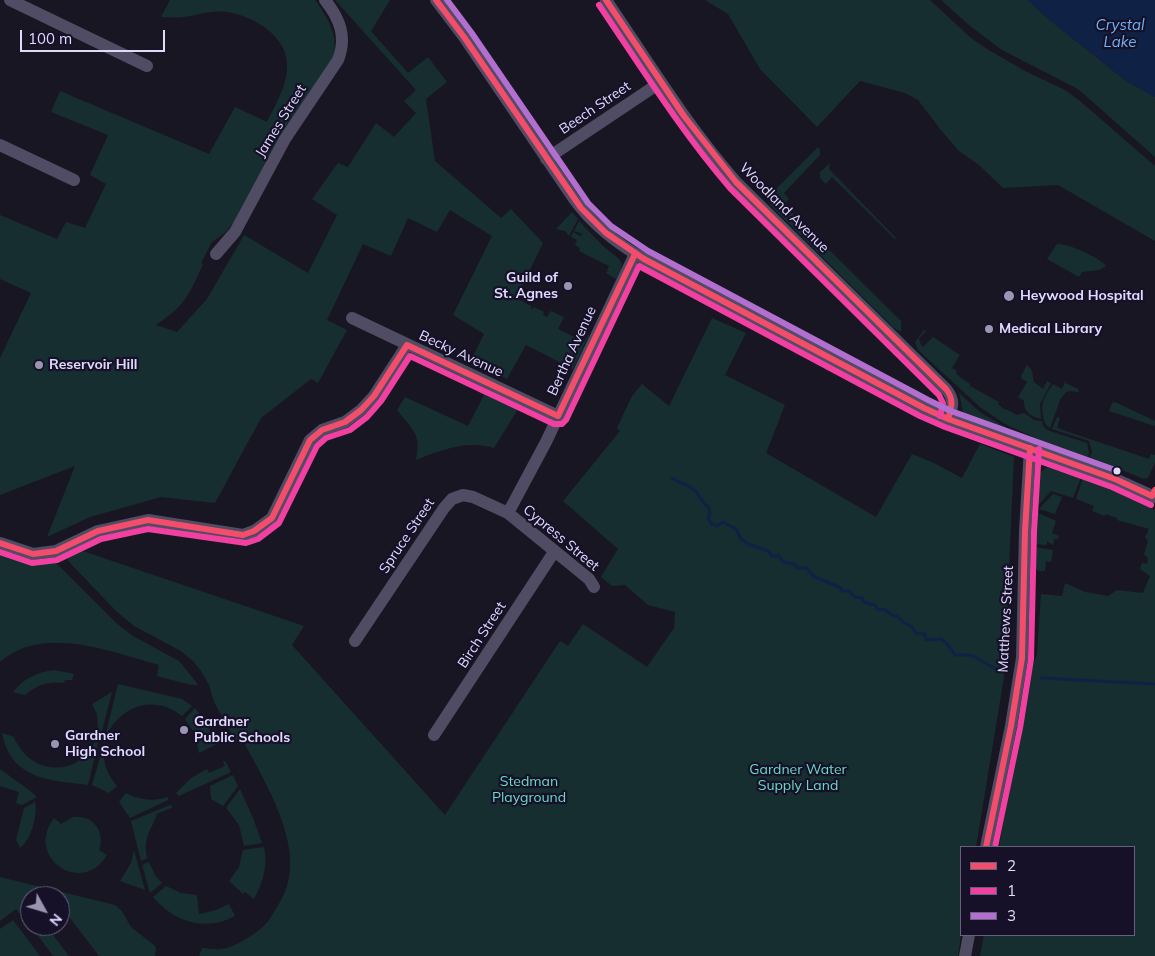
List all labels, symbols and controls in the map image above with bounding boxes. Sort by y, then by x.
water label: Crystal Lake [1095,16,1145,51]
scale bar [22,20,168,52]
text: 100 m [28,29,72,48]
street label: Beech Street [556,78,634,138]
street label: James Street [252,82,310,160]
street label: Woodland Avenue [736,160,832,256]
place label: Guild of St. Agnes [494,270,558,302]
marker: Guild of St. Agnes [562,280,574,292]
place label: Heywood Hospital [1020,288,1144,304]
marker: Heywood Hospital [1002,289,1016,303]
street label: Bertha Avenue [544,304,600,398]
place label: Medical Library [999,321,1102,337]
marker: Medical Library [983,323,995,335]
street label: Becky Avenue [416,327,506,381]
place label: Reservoir Hill [49,357,137,373]
marker: Reservoir Hill [33,359,45,371]
unlabelled marker [1112,466,1122,476]
street label: Spruce Street [376,495,438,577]
street label: Cypress Street [520,501,602,575]
street label: Matthews Street [995,565,1017,673]
street label: Birch Street [454,599,510,671]
place label: Gardner Public Schools [194,714,290,746]
marker: Gardner Public Schools [178,724,190,736]
place label: Gardner High School [65,728,145,760]
marker: Gardner High School [49,738,61,750]
park label: Gardner Water Supply Land [749,762,847,794]
park label: Stedman Playground [492,774,566,806]
legend [960,846,1135,936]
text: 2 [1007,856,1016,875]
text: 1 [1007,881,1016,900]
north arrow [20,886,70,936]
text: 3 [1007,906,1016,925]
text: N [46,910,66,930]

